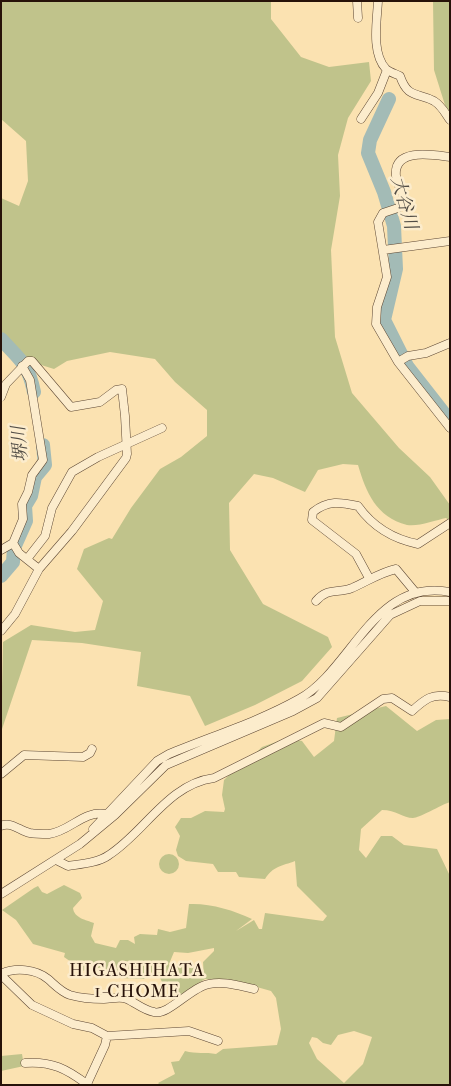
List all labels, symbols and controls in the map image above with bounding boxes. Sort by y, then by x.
water label: 大谷川 [385,174,421,232]
water label: 堺川 [9,425,33,463]
district label: HIGASHIHATA 1-CHOME [68,961,206,1004]

